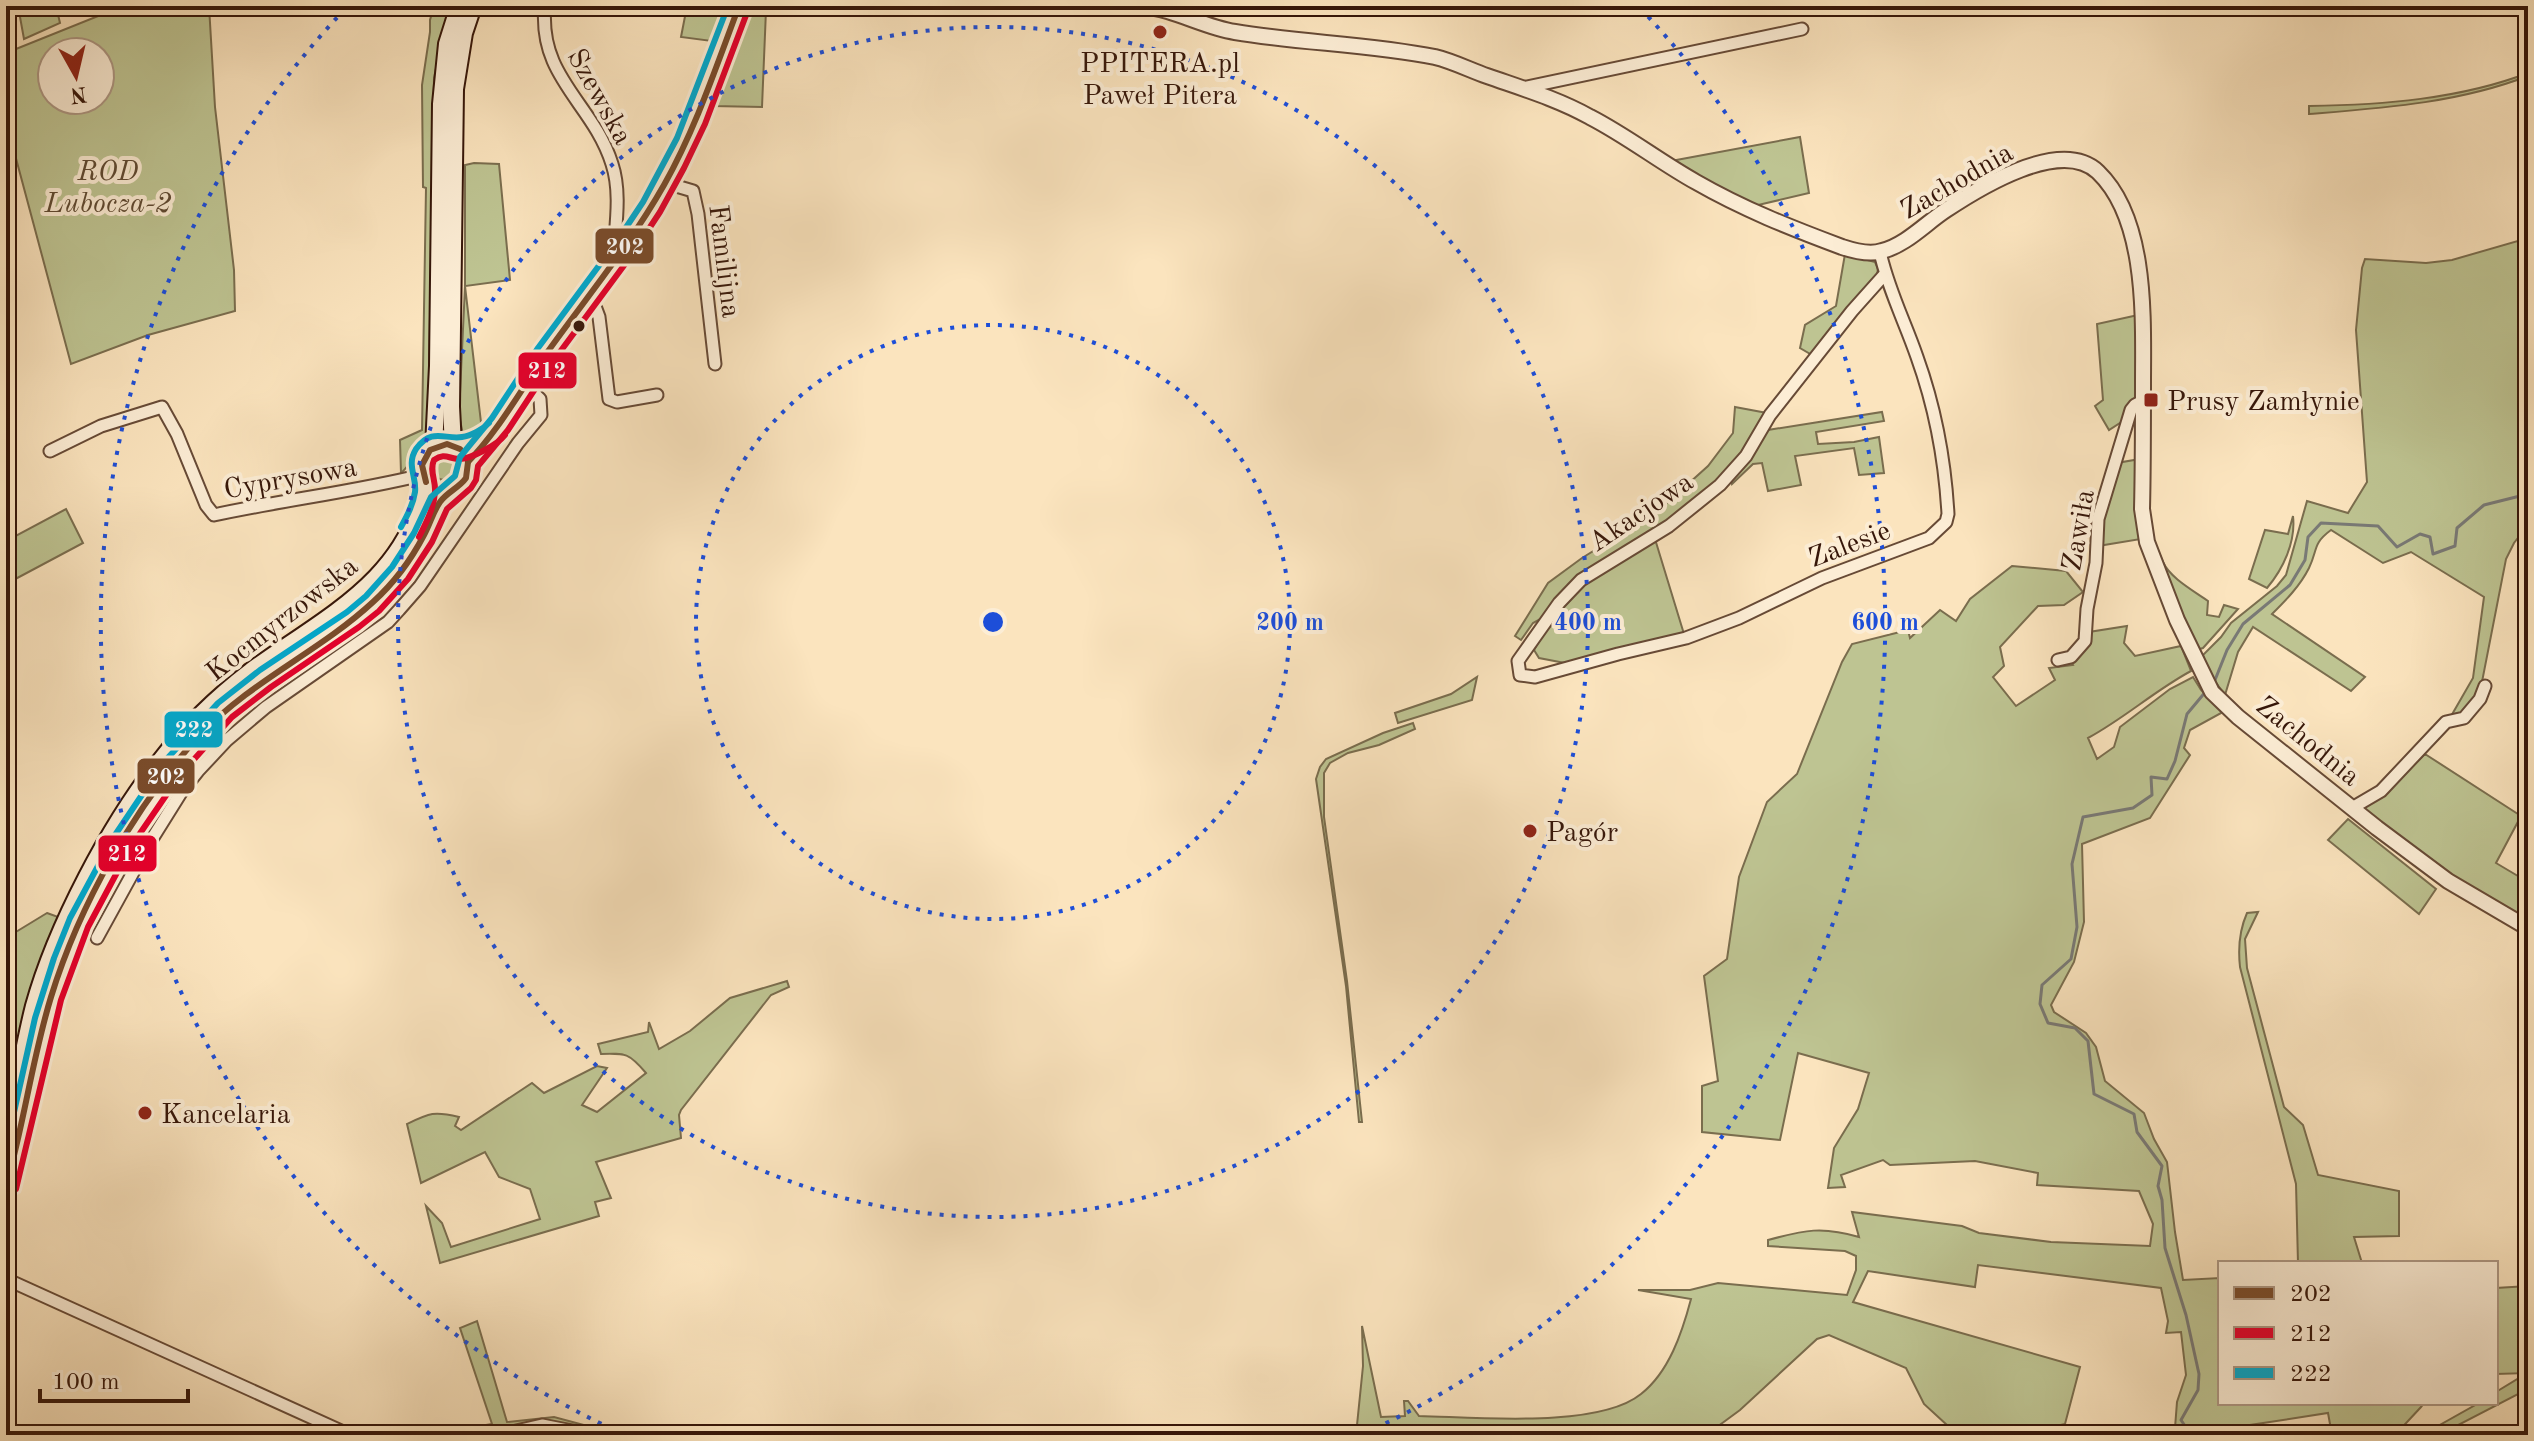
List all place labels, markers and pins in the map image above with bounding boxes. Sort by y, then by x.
marker: PPITERA.pl Paweł Pitera [1151,23,1169,41]
place label: PPITERA.pl Paweł Pitera [1080,51,1240,111]
unlabelled marker [571,318,587,334]
place label: Prusy Zamłynie [2167,389,2360,417]
marker: Prusy Zamłynie [2142,391,2160,409]
centre of rings [979,608,1007,636]
place label: Pagór [1546,820,1618,848]
marker: Pagór [1521,822,1539,840]
place label: Kancelaria [161,1102,291,1130]
marker: Kancelaria [136,1104,154,1122]

